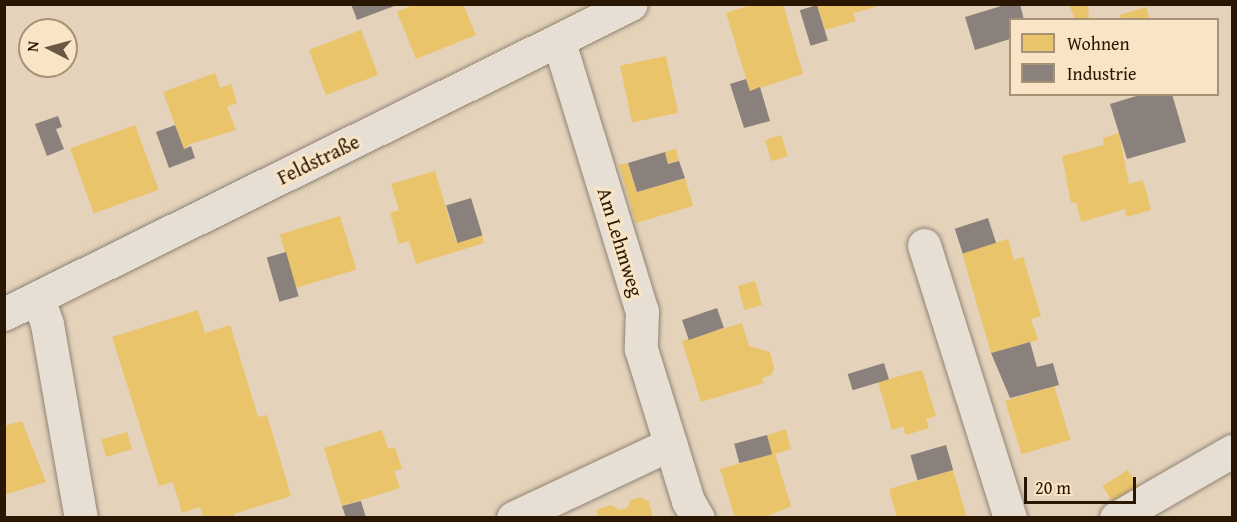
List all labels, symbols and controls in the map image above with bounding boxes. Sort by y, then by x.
north arrow [18,18,78,78]
legend [1009,18,1219,96]
text: Wohnen [1067,30,1130,57]
text: N [20,40,45,53]
text: Industrie [1067,60,1136,87]
street label: Feldstraße [273,129,363,189]
street label: Am Lehmweg [593,185,649,299]
scale bar [1027,465,1140,503]
text: 20 m [1035,474,1071,501]

